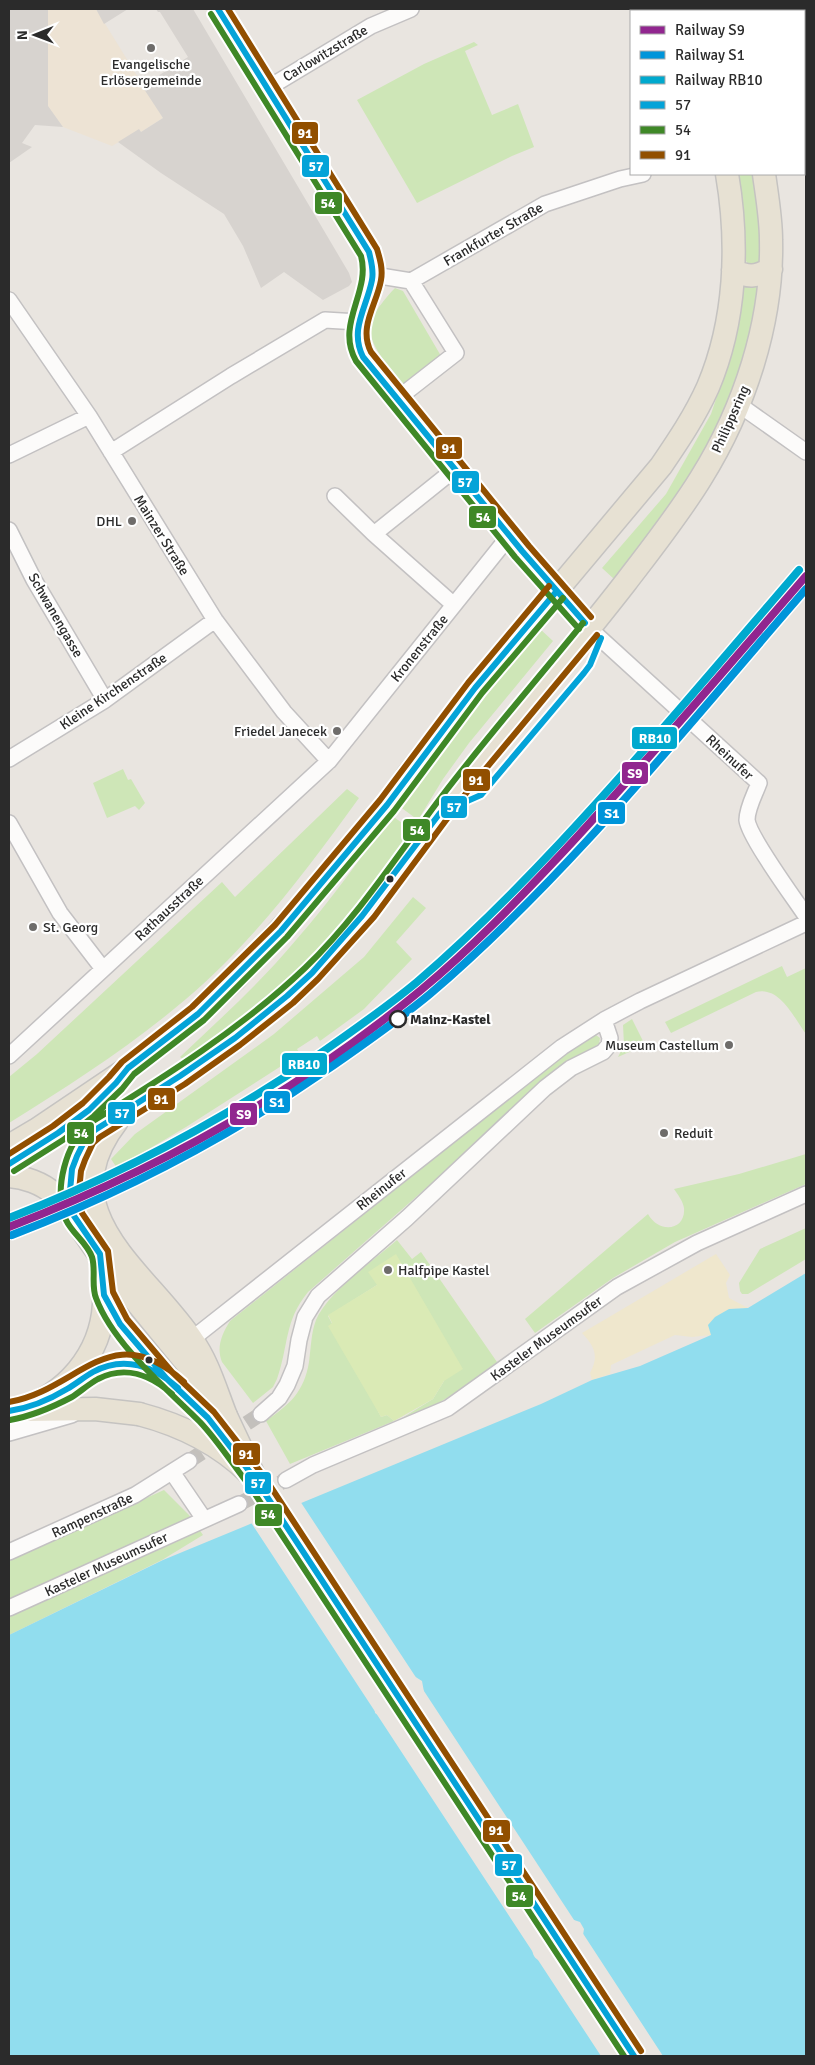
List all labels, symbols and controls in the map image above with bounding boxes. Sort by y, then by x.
north arrow [10,10,60,60]
legend [630,10,805,175]
street label: Carlowitzstraße [280,21,371,85]
text: Railway S9 [675,21,745,39]
text: N [14,30,31,40]
marker: Evangelische Erlösergemeinde [145,42,157,54]
text: Railway S1 [675,46,745,64]
place label: Evangelische Erlösergemeinde [101,56,201,89]
text: Railway RB10 [675,71,763,89]
text: 57 [675,96,691,114]
line badge: 91 [291,121,319,145]
text: 54 [675,121,691,139]
text: 91 [297,125,313,142]
text: 91 [675,146,691,164]
line badge: 57 [301,154,330,178]
text: 57 [308,158,324,175]
line badge: 54 [314,191,343,215]
text: 54 [320,195,336,212]
street label: Frankfurter Straße [440,199,546,270]
street label: Philippsring [708,383,753,456]
line badge: 91 [435,436,463,460]
text: 91 [441,440,457,457]
line badge: 57 [451,470,480,494]
text: 57 [457,474,473,491]
street label: Mainzer Straße [130,492,193,579]
line badge: 54 [468,505,497,529]
text: 54 [475,509,491,526]
place label: DHL [96,513,122,530]
marker: DHL [126,515,138,527]
street label: Schwanengasse [24,570,87,661]
street label: Kronenstraße [387,611,452,685]
street label: Kleine Kirchenstraße [56,649,170,734]
place label: Friedel Janecek [234,723,327,740]
marker: Friedel Janecek [331,725,343,737]
line badge: RB10 [631,726,678,750]
text: RB10 [639,730,672,747]
street label: Rheinufer [702,731,758,784]
line badge: S9 [621,761,649,785]
text: S9 [627,765,643,782]
line badge: 91 [462,768,491,792]
text: 91 [468,772,484,789]
line badge: 57 [440,795,468,819]
text: 57 [446,799,462,816]
line badge: S1 [597,801,626,825]
text: S1 [604,805,620,822]
line badge: 54 [402,818,431,842]
text: 54 [409,822,425,839]
street label: Rathausstraße [132,872,207,944]
unlabelled marker [385,874,395,884]
place label: St. Georg [43,919,98,936]
marker: St. Georg [27,921,39,933]
marker: Mainz-Kastel [389,1010,407,1028]
place label: Mainz-Kastel [410,1011,491,1028]
place label: Museum Castellum [605,1037,719,1054]
marker: Museum Castellum [723,1039,735,1051]
line badge: RB10 [281,1052,328,1076]
text: RB10 [288,1056,321,1073]
line badge: 91 [147,1087,176,1111]
line badge: S1 [263,1090,291,1114]
text: 91 [153,1091,169,1108]
text: S1 [269,1094,285,1111]
line badge: 57 [107,1101,136,1125]
line badge: S9 [229,1102,258,1126]
text: 57 [114,1105,130,1122]
text: S9 [236,1106,252,1123]
line badge: 54 [66,1121,95,1145]
text: 54 [73,1125,89,1142]
place label: Reduit [674,1125,713,1142]
marker: Reduit [658,1127,670,1139]
street label: Rheinufer [353,1164,410,1214]
place label: Halfpipe Kastel [398,1262,489,1279]
marker: Halfpipe Kastel [382,1264,394,1276]
street label: Kasteler Museumsufer [487,1292,606,1385]
unlabelled marker [144,1355,154,1365]
line badge: 91 [232,1442,261,1466]
text: 91 [238,1446,254,1463]
line badge: 57 [244,1471,272,1495]
text: 57 [250,1475,266,1492]
street label: Rampenstraße [49,1489,135,1542]
line badge: 54 [254,1503,283,1527]
text: 54 [260,1506,276,1523]
street label: Kasteler Museumsufer [42,1528,171,1600]
line badge: 91 [482,1819,511,1843]
text: 91 [488,1822,504,1839]
line badge: 57 [494,1853,523,1877]
text: 57 [501,1857,517,1874]
line badge: 54 [505,1884,534,1908]
text: 54 [511,1888,527,1905]

